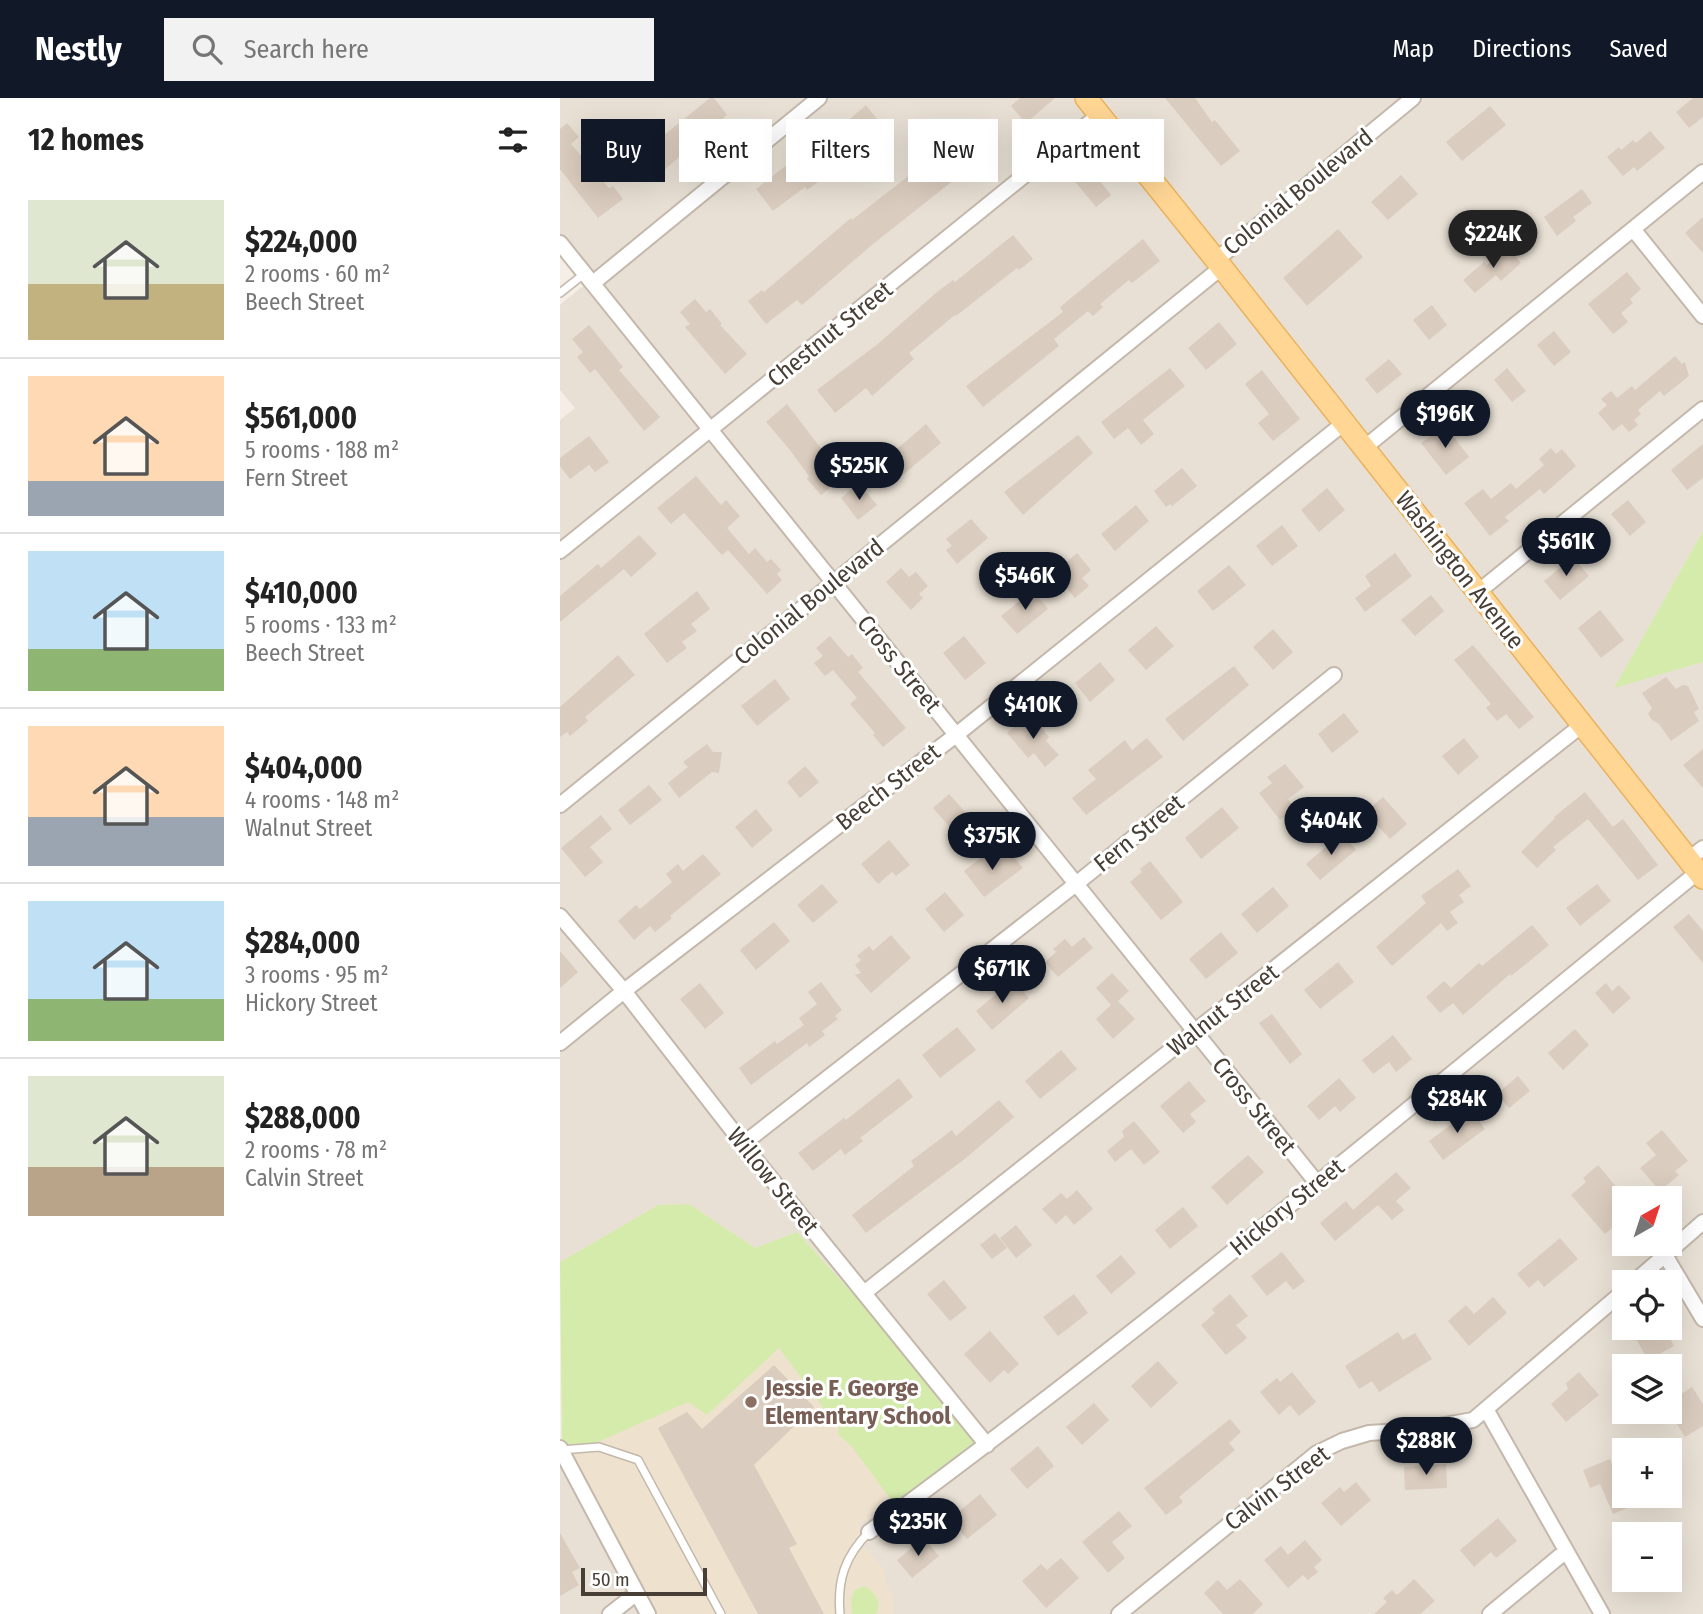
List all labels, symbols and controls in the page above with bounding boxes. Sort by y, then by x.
search box [164,18,654,81]
text: Nestly [35,29,122,69]
icon: search [188,30,226,68]
text: Search here [244,34,369,65]
text: Map [1393,35,1434,63]
text: Directions [1472,35,1571,63]
text: Saved [1609,35,1668,63]
chip: Buy [581,119,665,182]
chip: Rent [679,119,772,182]
chip: Filters [786,119,894,182]
chip: New [908,119,998,182]
chip: Apartment [1012,119,1164,182]
icon: filters [494,121,532,159]
text: 12 homes [28,122,144,158]
street label: Colonial Boulevard [1218,123,1378,261]
pin: $224K [1444,211,1542,270]
text: $224K [1464,219,1522,247]
text: $224,000 [245,224,358,260]
icon: home [84,228,168,312]
text: 2 rooms · 60 m² [245,260,390,288]
street label: Chestnut Street [762,275,898,393]
text: Beech Street [245,288,364,316]
pin: $196K [1396,390,1494,450]
text: $196K [1416,399,1474,427]
text: $561,000 [245,400,357,436]
icon: home [84,404,168,488]
text: 5 rooms · 188 m² [245,436,399,464]
pin: $525K [810,442,908,502]
text: $525K [830,451,888,479]
text: Fern Street [245,464,348,492]
street label: Washington Avenue [1390,486,1530,654]
pin: $561K [1517,518,1615,578]
text: $561K [1538,527,1594,555]
street label: Colonial Boulevard [729,533,889,671]
pin: $546K [976,552,1074,612]
text: $546K [995,561,1055,589]
text: $410,000 [245,575,358,611]
icon: home [84,579,168,663]
street label: Cross Street [851,610,947,718]
text: 5 rooms · 133 m² [245,611,397,639]
text: Beech Street [245,639,364,667]
pin: $410K [984,682,1082,741]
text: $410K [1004,690,1062,718]
street label: Beech Street [830,738,946,836]
text: $404,000 [245,750,363,786]
icon: home [84,754,168,838]
text: 4 rooms · 148 m² [245,786,399,814]
street label: Fern Street [1089,788,1190,878]
pin: $404K [1282,798,1380,857]
text: $404K [1300,806,1362,834]
pin: $375K [943,812,1041,872]
text: Walnut Street [245,814,372,842]
text: $375K [964,821,1020,849]
text: $284,000 [245,925,360,961]
icon: home [84,929,168,1013]
pin: $671K [953,946,1051,1005]
text: $671K [974,954,1030,982]
street label: Walnut Street [1162,958,1284,1062]
text: 3 rooms · 95 m² [245,961,389,989]
text: Hickory Street [245,989,377,1017]
street label: Cross Street [1206,1052,1302,1160]
pin: $284K [1408,1076,1506,1135]
text: $284K [1427,1084,1487,1112]
text: $288,000 [245,1100,361,1136]
icon: home [84,1104,168,1188]
street label: Willow Street [721,1122,825,1240]
text: 2 rooms · 78 m² [245,1136,387,1164]
street label: Hickory Street [1224,1153,1350,1261]
text: Calvin Street [245,1164,363,1192]
north arrow [1612,1186,1682,1256]
map controls [1612,1186,1682,1592]
button: locate [1612,1270,1682,1340]
button: layers [1612,1354,1682,1424]
place label: Jessie F. George Elementary School [764,1374,951,1430]
marker: Jessie F. George Elementary School [743,1394,759,1410]
pin: $288K [1377,1418,1475,1477]
text: $288K [1396,1426,1456,1454]
button: + [1612,1438,1682,1508]
street label: Calvin Street [1219,1440,1335,1536]
pin: $235K [869,1498,967,1558]
text: $235K [889,1507,947,1535]
button: − [1612,1522,1682,1592]
scale bar [581,1565,707,1597]
text: 50 m [592,1568,630,1591]

